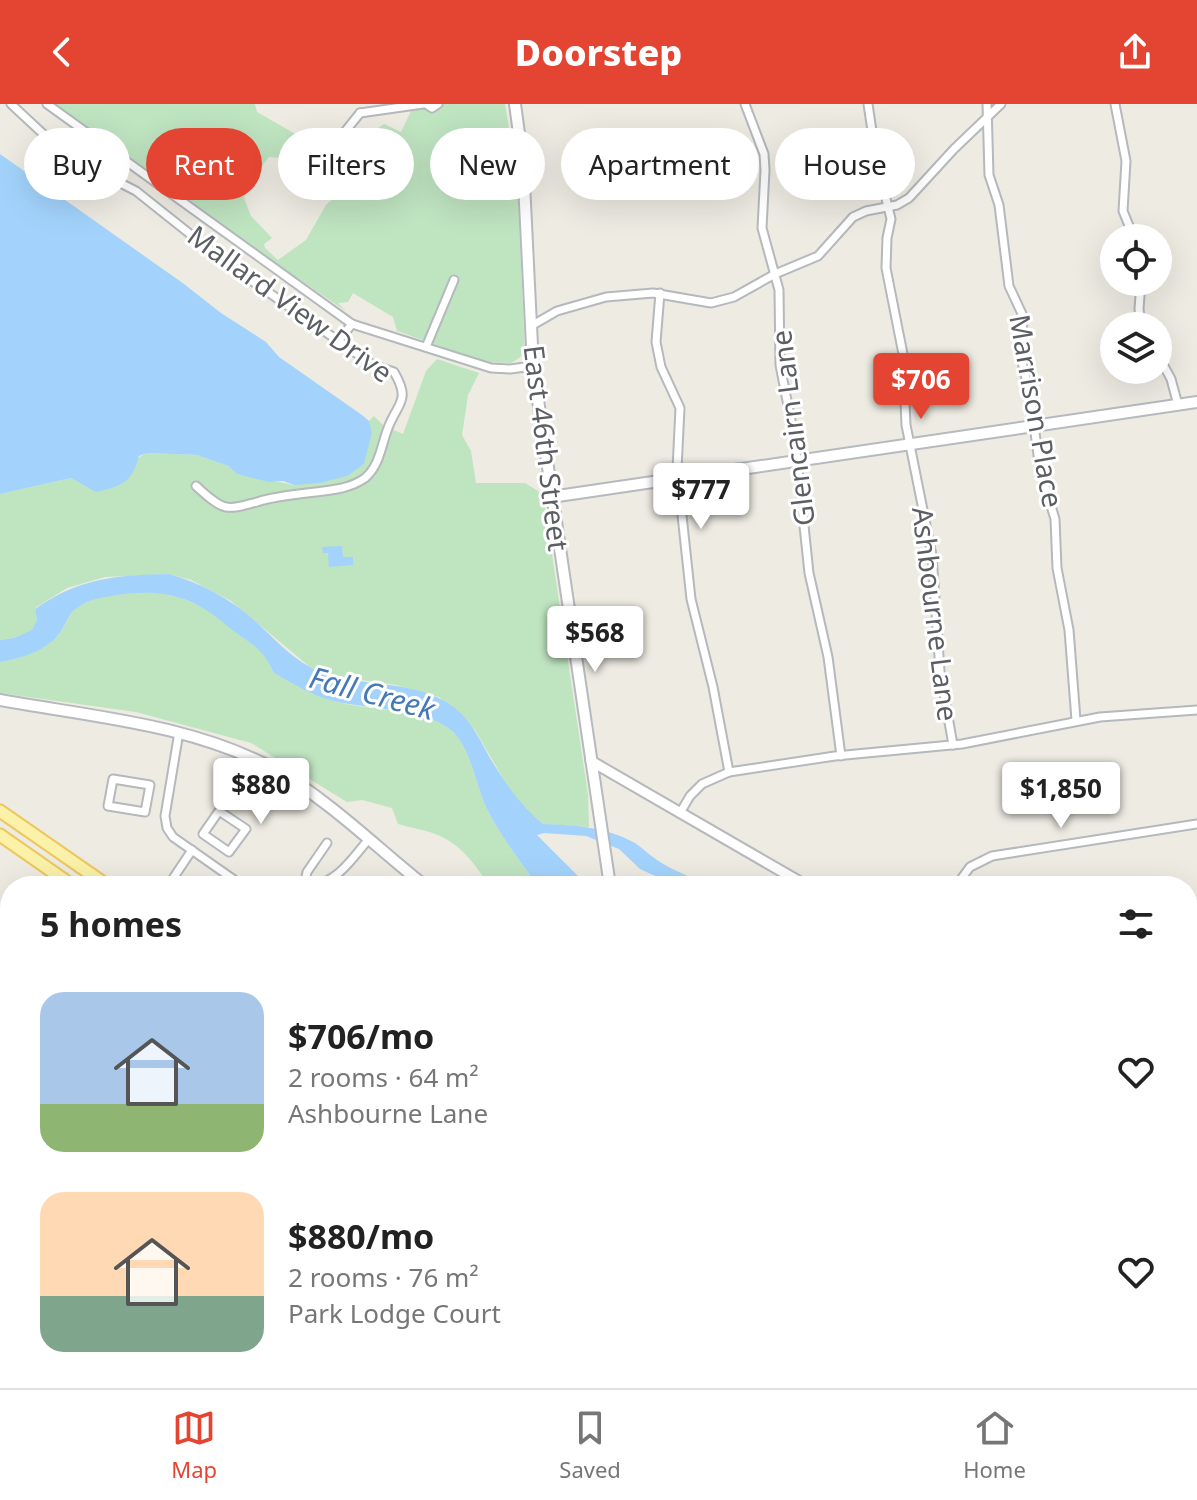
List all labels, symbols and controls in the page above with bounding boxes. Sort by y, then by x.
text: Doorstep [515,28,682,77]
icon: back [40,30,84,74]
icon: share [1113,30,1157,74]
chip: Buy [24,128,130,200]
chip: Rent [146,128,262,200]
chip: Filters [278,128,414,200]
chip: New [430,128,545,200]
chip: Apartment [561,128,759,200]
chip: House [775,128,915,200]
street label: Mallard View Drive [180,216,401,390]
map controls [1100,224,1172,384]
button: locate [1100,224,1172,296]
street label: Marrison Place [1001,311,1073,510]
button: layers [1100,312,1172,384]
street label: Glencairn Lane [761,328,823,528]
street label: East 46th Street [516,343,578,553]
pin: $706 [874,353,968,421]
text: $706 [891,361,951,397]
pin: $777 [654,463,748,531]
text: $777 [671,471,731,507]
street label: Ashbourne Lane [904,505,968,723]
pin: $568 [548,606,642,674]
text: $568 [565,614,625,650]
water label: Fall Creek [305,656,441,729]
pin: $880 [214,758,308,826]
pin: $1,850 [996,762,1126,830]
text: $880 [231,766,291,802]
text: $1,850 [1020,770,1102,806]
text: 5 homes [40,901,182,947]
icon: filters [1114,902,1158,946]
text: $706/mo [288,1013,434,1059]
icon: home [104,1024,200,1120]
icon: heart [1114,1050,1158,1094]
text: 2 rooms · 64 m² [288,1059,478,1095]
text: Ashbourne Lane [288,1095,488,1131]
text: $880/mo [288,1213,434,1259]
icon: home [104,1224,200,1320]
icon: heart [1114,1250,1158,1294]
text: 2 rooms · 76 m² [288,1259,478,1295]
text: Park Lodge Court [288,1295,501,1331]
tab: Map [171,1406,217,1484]
tab: Saved [559,1406,621,1484]
tab: Home [963,1406,1026,1484]

